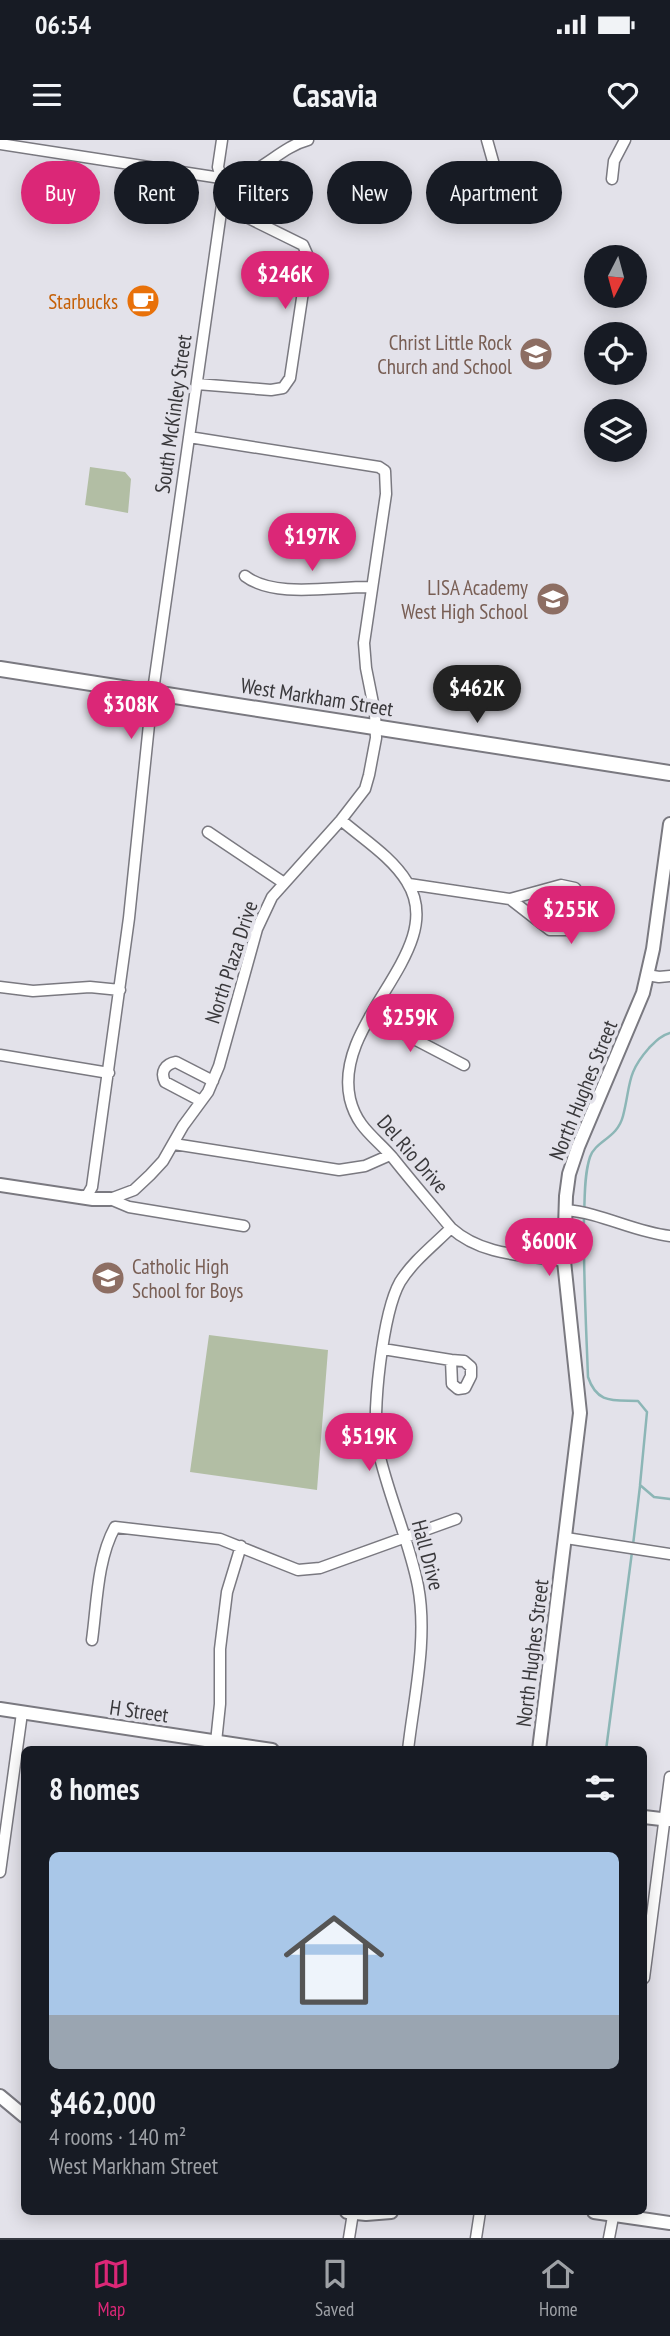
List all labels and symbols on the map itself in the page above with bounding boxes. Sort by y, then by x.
north arrow [584,245,648,308]
pin: $246K [236,251,334,311]
cafe icon: Starbucks [124,282,162,320]
place label: Starbucks [48,288,118,315]
place label: Christ Little Rock Church and School [377,329,512,380]
street label: South McKinley Street [148,333,198,495]
school or university icon: Christ Little Rock Church and School [517,335,555,373]
pin: $197K [263,514,361,573]
place label: LISA Academy West High School [401,574,528,625]
school or university icon: LISA Academy West High School [534,580,572,618]
pin: $462K [428,666,526,725]
street label: West Markham Street [239,672,396,722]
pin: $308K [82,682,180,741]
pin: $255K [522,886,620,946]
street label: North Plaza Drive [198,897,264,1027]
pin: $259K [361,995,459,1054]
street label: North Hughes Street [543,1016,623,1164]
street label: Del Rio Drive [372,1109,454,1199]
pin: $600K [500,1218,598,1278]
place label: Catholic High School for Boys [132,1253,243,1304]
school or university icon: Catholic High School for Boys [89,1259,127,1297]
pin: $519K [320,1414,418,1473]
street label: Hall Drive [406,1517,450,1593]
street label: North Hughes Street [510,1577,554,1728]
street label: H Street [108,1694,170,1729]

